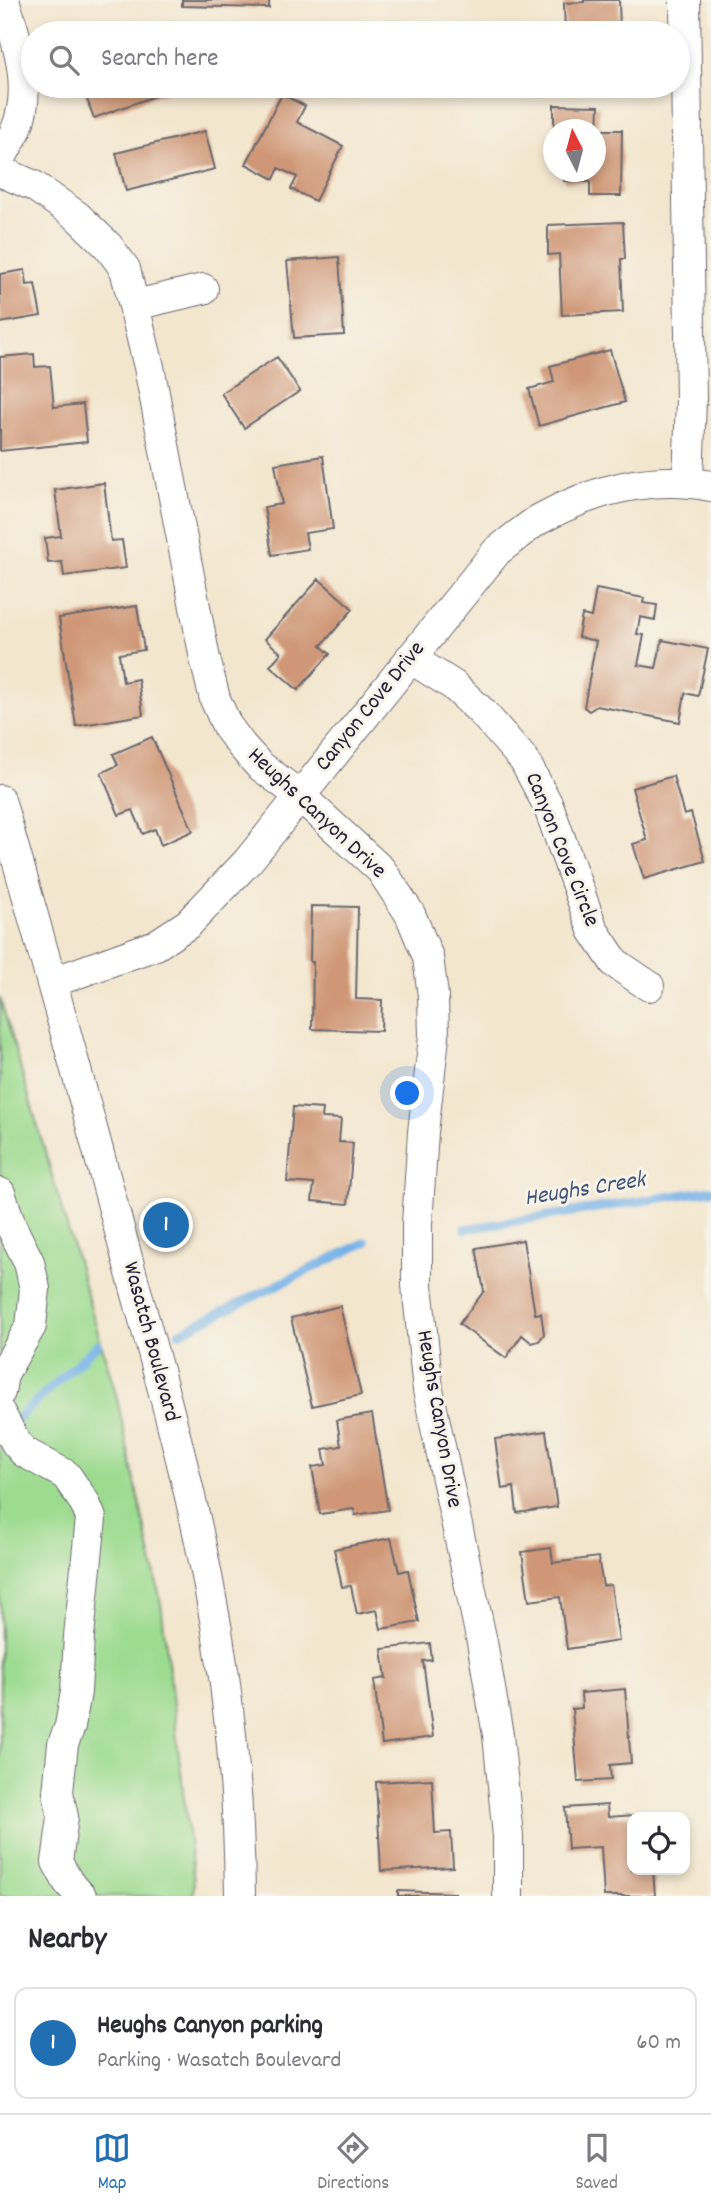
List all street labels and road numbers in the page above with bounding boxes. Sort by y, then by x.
street label: Canyon Cove Drive [308,635,434,779]
street label: Heughs Canyon Drive [239,741,393,887]
street label: Canyon Cove Circle [515,768,607,932]
street label: Wasatch Boulevard [113,1258,187,1426]
street label: Heughs Canyon Drive [406,1328,470,1510]

